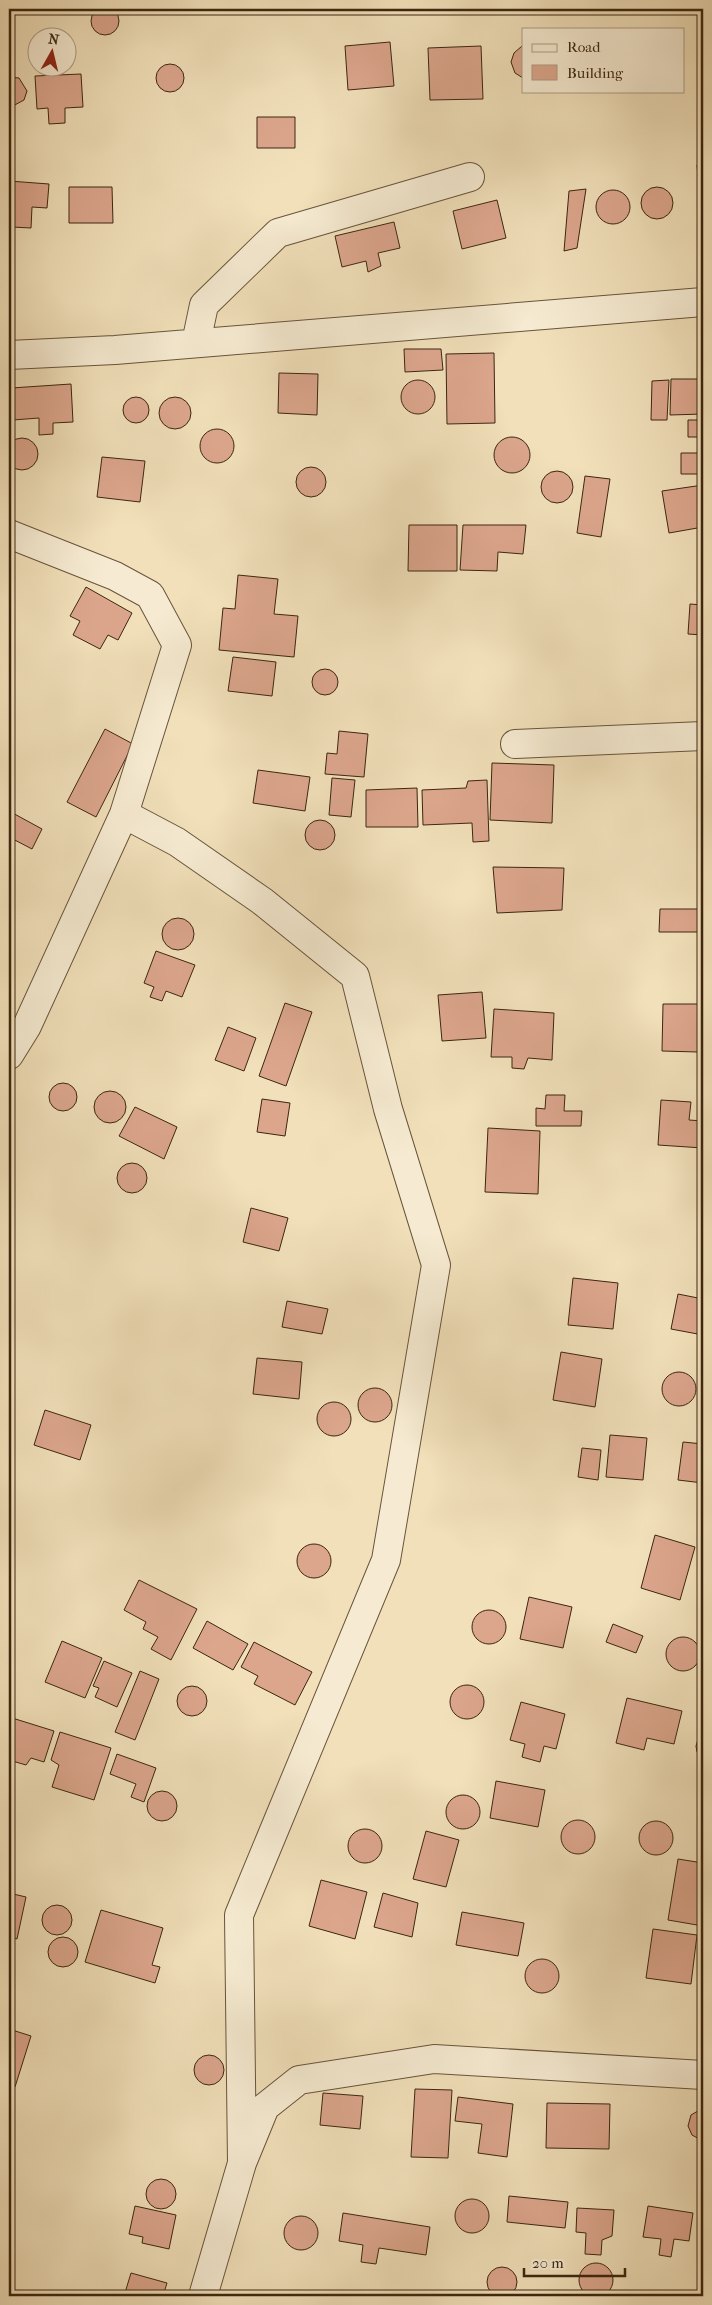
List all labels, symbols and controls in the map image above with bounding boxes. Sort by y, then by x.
north arrow [28,28,78,78]
legend [522,28,684,92]
text: N [47,30,61,49]
text: Road [567,38,601,56]
text: Building [567,64,624,82]
scale bar [524,2245,626,2277]
text: 20 m [532,2254,564,2272]

